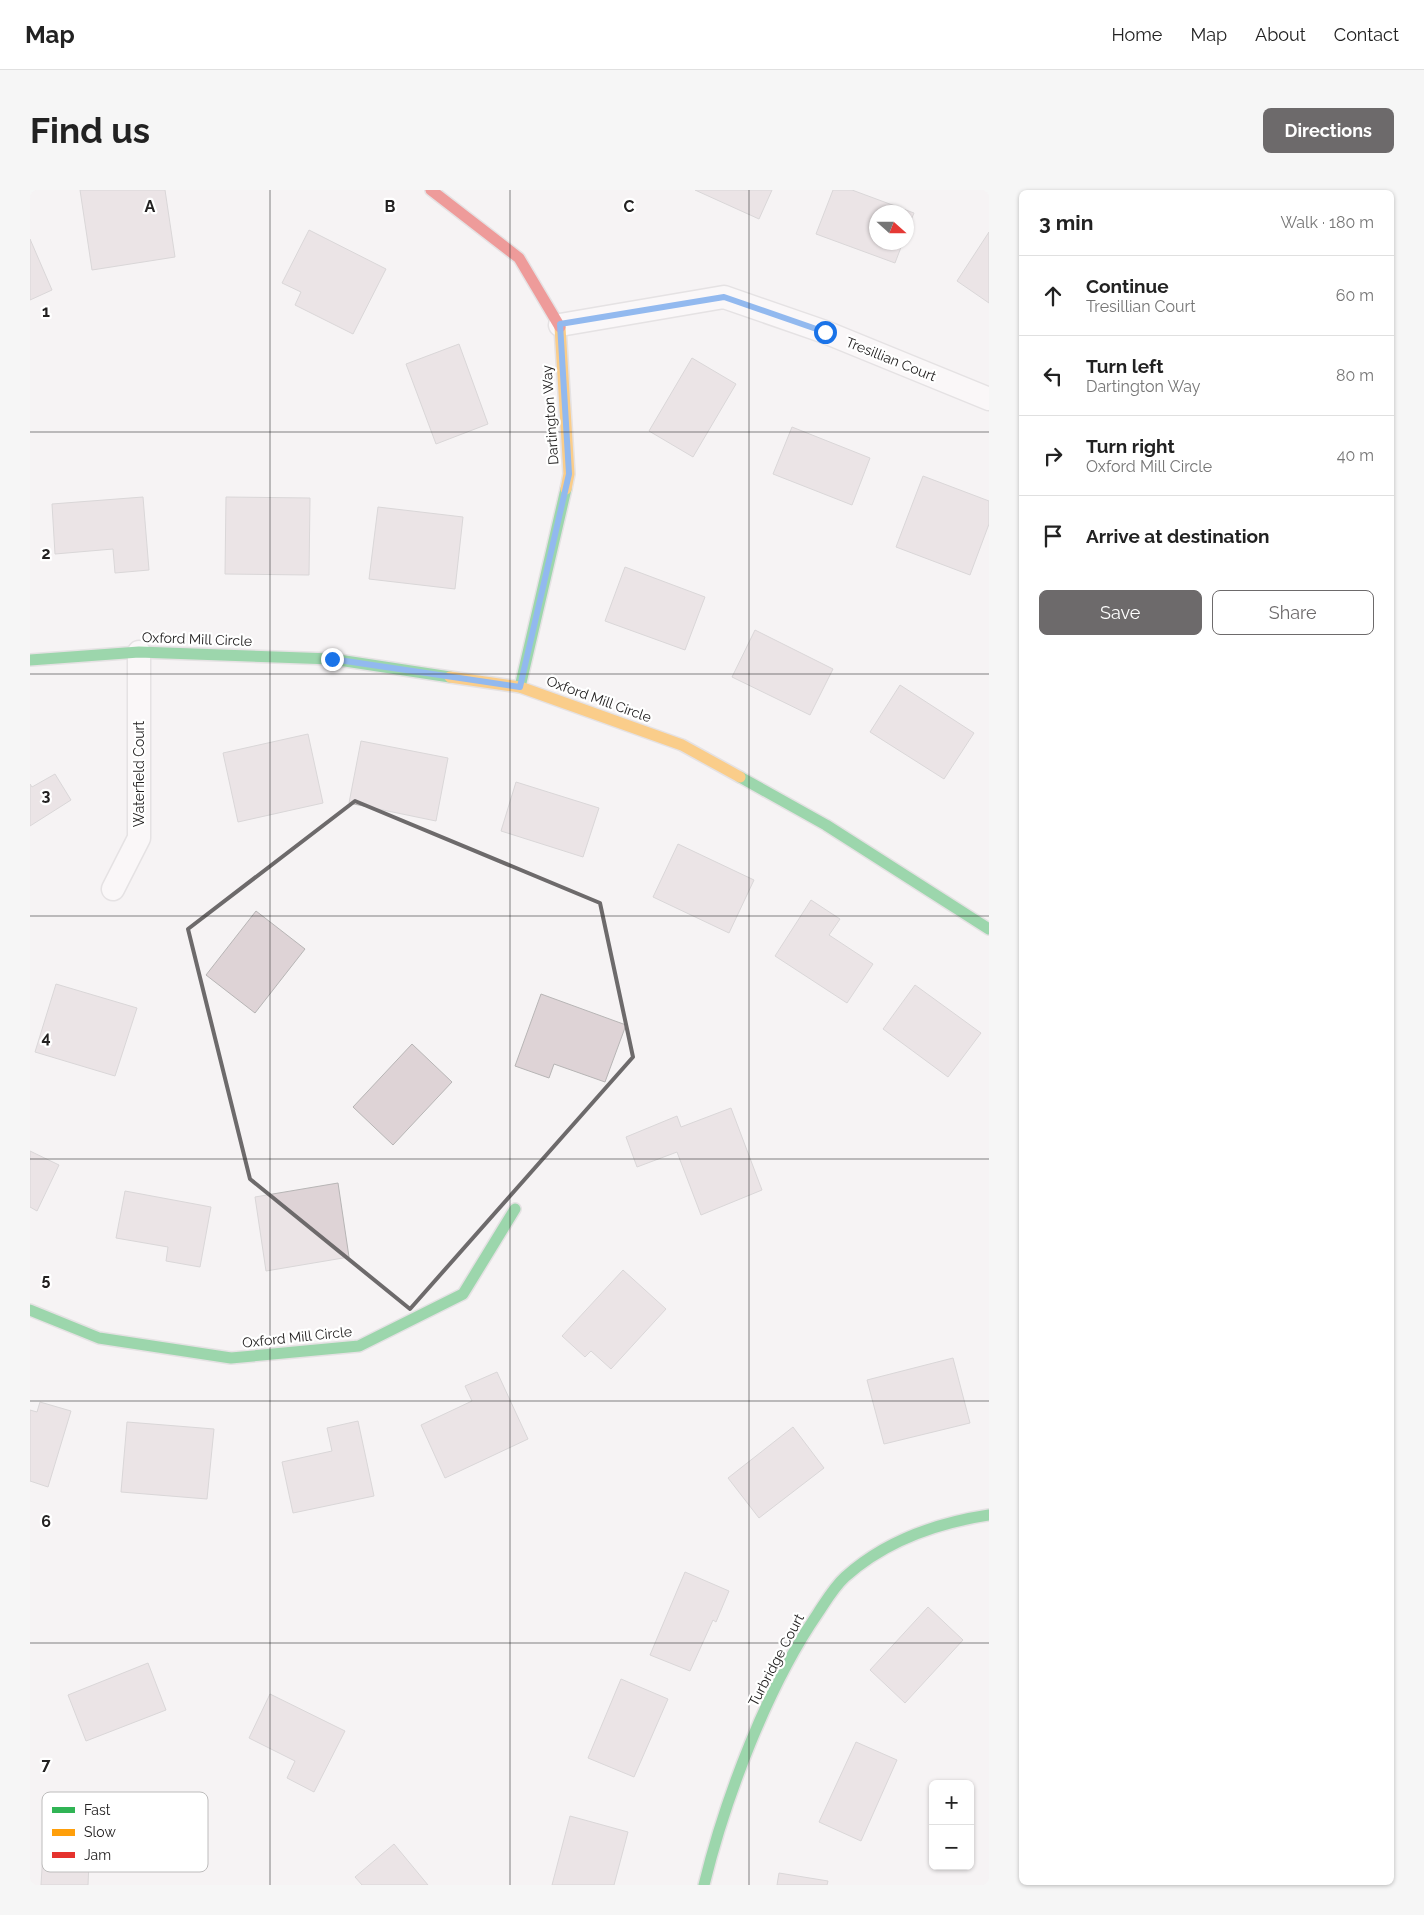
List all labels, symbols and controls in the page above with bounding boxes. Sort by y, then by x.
text: Map [25,20,75,49]
text: Home [1111,24,1162,45]
text: Map [1190,24,1227,45]
text: About [1255,24,1306,45]
text: Contact [1334,24,1399,45]
button: Directions [1263,108,1394,153]
text: Find us [30,110,150,151]
text: A [145,197,156,216]
text: B [385,197,396,216]
text: C [624,197,635,216]
north arrow [869,205,914,250]
text: 3 min [1039,210,1093,235]
text: Walk · 180 m [1280,213,1374,232]
text: Continue [1086,275,1169,297]
icon: ahead [1039,282,1067,310]
text: 60 m [1336,286,1374,305]
text: Tresillian Court [1086,297,1196,316]
text: 1 [42,302,50,321]
route start [814,321,837,344]
street label: Tresillian Court [844,334,939,384]
text: Turn left [1086,355,1163,377]
icon: left [1039,362,1067,390]
street label: Dartington Way [538,364,561,465]
text: 80 m [1336,366,1374,385]
text: Dartington Way [1086,377,1200,396]
text: Turn right [1086,435,1175,457]
icon: right [1039,442,1067,470]
text: 40 m [1337,446,1374,465]
text: Oxford Mill Circle [1086,457,1212,476]
icon: arrive [1039,522,1067,550]
text: Arrive at destination [1086,525,1270,547]
text: 2 [41,544,51,563]
button: Save [1039,590,1202,635]
button: Share [1212,590,1374,635]
street label: Oxford Mill Circle [142,629,252,649]
route end [321,648,344,671]
street label: Oxford Mill Circle [544,673,654,725]
street label: Waterfield Court [131,721,147,827]
text: 3 [42,786,51,805]
text: 4 [41,1028,51,1047]
text: 5 [42,1270,51,1289]
street label: Oxford Mill Circle [241,1323,353,1351]
text: 6 [41,1512,51,1531]
street label: Turbridge Court [745,1611,807,1709]
text: 7 [42,1755,51,1774]
map controls [929,1780,974,1870]
button: + [929,1780,974,1825]
legend [42,1792,208,1872]
text: Fast [84,1802,111,1818]
text: Slow [84,1824,116,1840]
button: − [929,1825,974,1870]
text: Jam [84,1847,111,1863]

